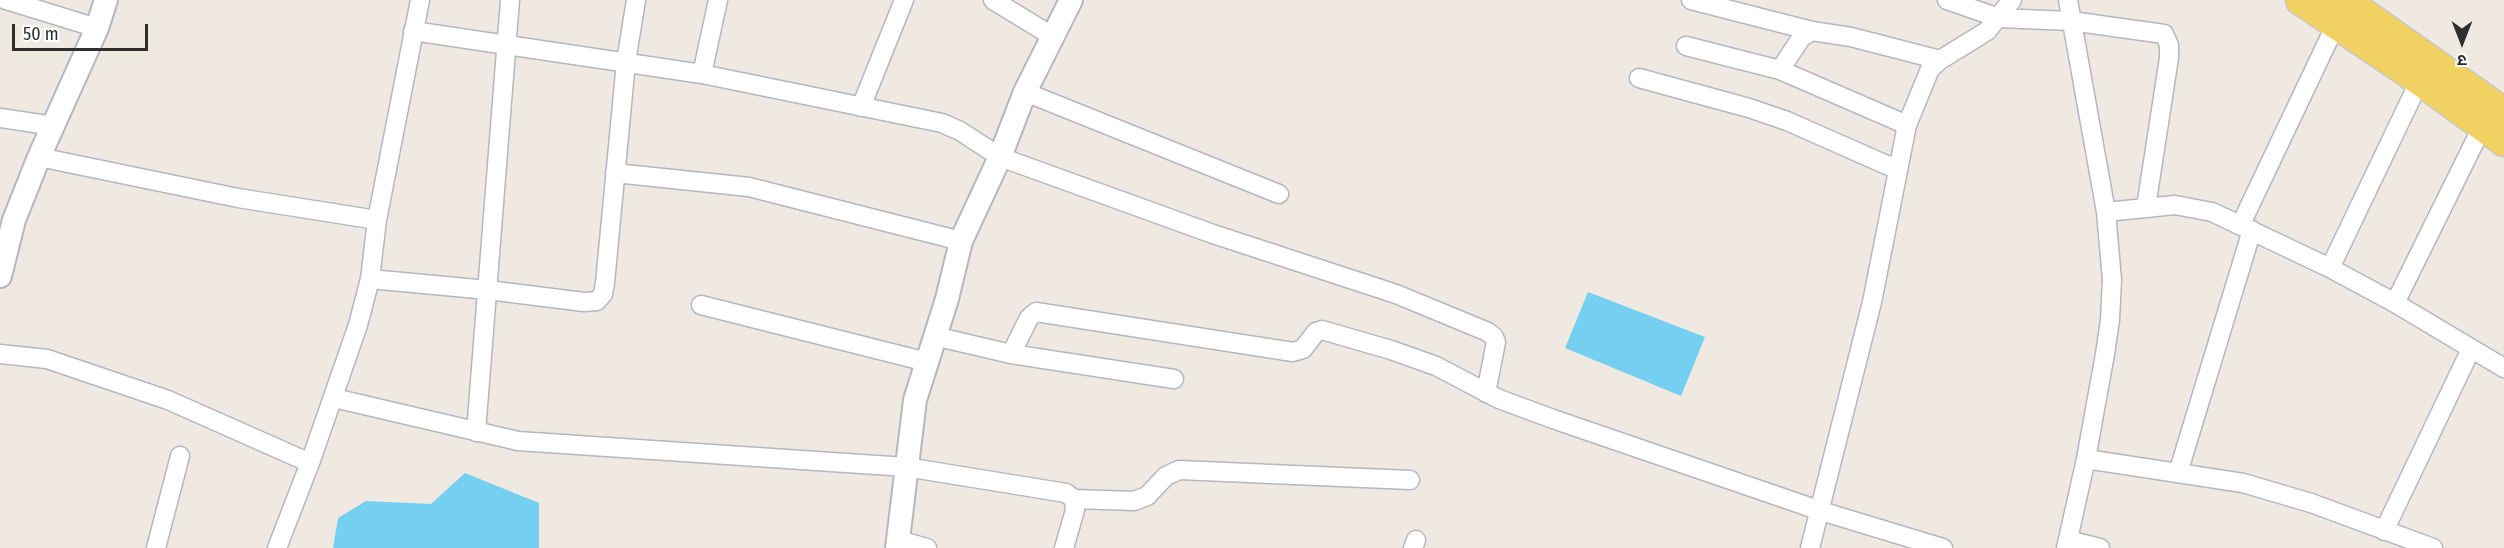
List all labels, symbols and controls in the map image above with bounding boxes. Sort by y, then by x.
scale bar [15,12,152,50]
north arrow [2432,12,2492,72]
text: 50 m [23,23,59,45]
text: उ [2457,51,2467,70]

